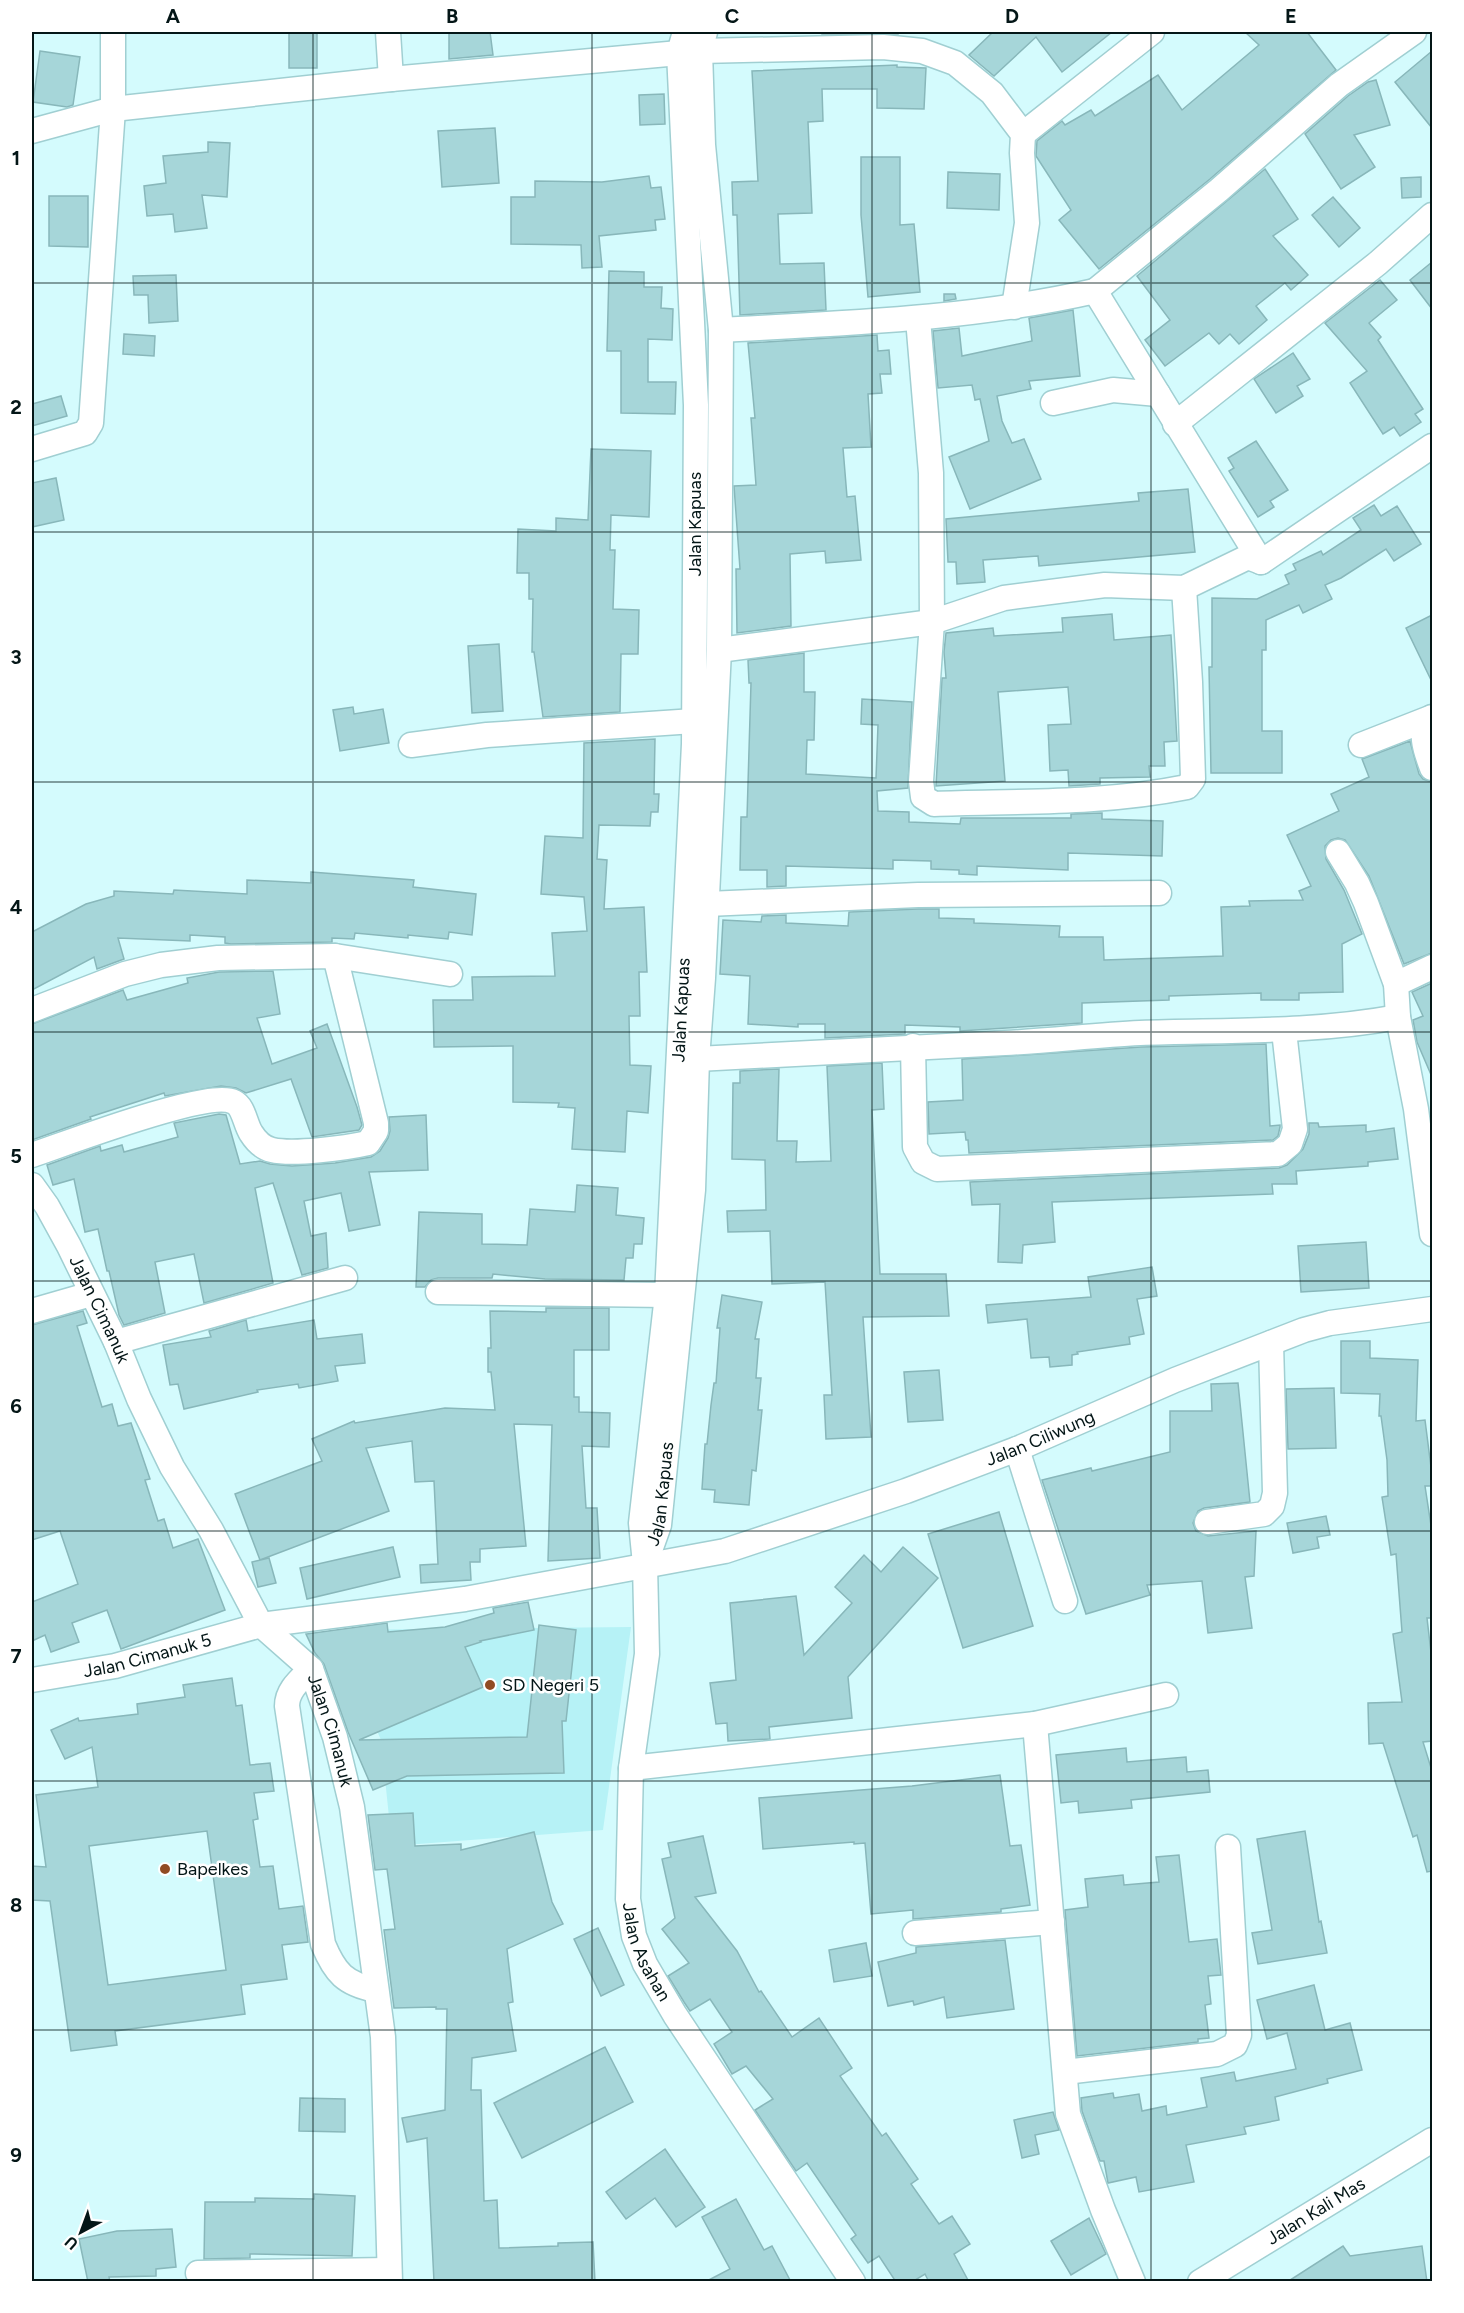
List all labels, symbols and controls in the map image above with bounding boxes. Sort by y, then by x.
text: A [166,4,181,28]
text: B [446,4,458,28]
text: C [725,4,739,28]
text: D [1005,4,1019,28]
text: E [1285,4,1297,28]
text: 1 [12,146,20,170]
text: 2 [10,395,22,419]
street label: Jalan Kapuas [684,472,706,576]
text: 3 [10,645,22,669]
text: 4 [10,895,23,919]
street label: Jalan Kapuas [667,957,695,1063]
text: 5 [10,1144,22,1168]
street label: Jalan Cimanuk [64,1252,135,1367]
text: 6 [10,1394,22,1418]
street label: Jalan Ciliwung [983,1405,1098,1471]
street label: Jalan Kapuas [642,1441,678,1549]
street label: Jalan Cimanuk 5 [82,1628,214,1682]
text: 7 [10,1644,22,1668]
street label: Jalan Cimanuk [303,1671,358,1789]
place label: SD Negeri 5 [502,1674,599,1696]
marker: SD Negeri 5 [483,1678,497,1692]
place label: Bapelkes [177,1858,248,1880]
marker: Bapelkes [158,1862,172,1876]
text: 8 [10,1893,22,1917]
street label: Jalan Asahan [618,1901,675,2005]
text: 9 [10,2143,22,2167]
street label: Jalan Kali Mas [1263,2172,1369,2250]
north arrow [51,2202,111,2262]
text: U [61,2232,82,2254]

